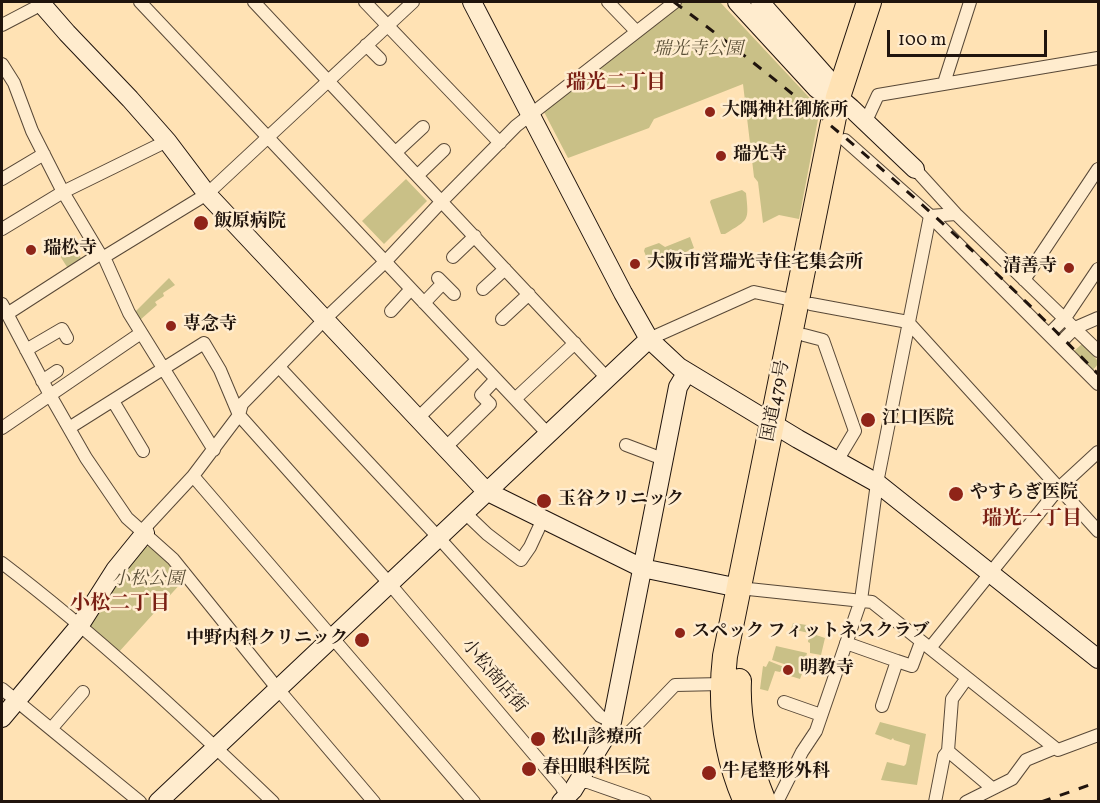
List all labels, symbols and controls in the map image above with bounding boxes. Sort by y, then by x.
scale bar [890,18,1050,56]
text: 100 m [898,28,947,53]
park label: 瑞光寺公園 [653,40,743,62]
district label: 瑞光二丁目 [566,72,666,96]
place label: 大隅神社御旅所 [722,101,848,123]
marker: 大隅神社御旅所 [703,105,717,119]
place label: 瑞光寺 [733,145,787,167]
marker: 瑞光寺 [714,149,728,163]
place label: 飯原病院 [214,212,286,234]
marker: 飯原病院 [192,214,210,232]
place label: 瑞松寺 [43,239,97,261]
marker: 瑞松寺 [24,243,38,257]
place label: 大阪市営瑞光寺住宅集会所 [647,253,863,275]
marker: 大阪市営瑞光寺住宅集会所 [628,257,642,271]
place label: 清善寺 [1003,257,1057,279]
marker: 清善寺 [1062,261,1076,275]
place label: 専念寺 [183,315,237,337]
marker: 専念寺 [164,319,178,333]
street label: 国道479号 [759,358,795,444]
place label: 江口医院 [882,409,954,431]
marker: 江口医院 [859,411,877,429]
place label: やすらぎ医院 [970,483,1078,505]
marker: やすらぎ医院 [947,485,965,503]
place label: 玉谷クリニック [558,490,684,512]
marker: 玉谷クリニック [535,492,553,510]
district label: 瑞光一丁目 [982,508,1082,532]
park label: 小松公園 [112,570,184,592]
district label: 小松二丁目 [70,593,170,617]
place label: スペック フィットネスクラブ [692,622,930,644]
marker: スペック フィットネスクラブ [673,626,687,640]
place label: 中野内科クリニック [186,629,348,651]
marker: 中野内科クリニック [353,631,371,649]
street label: 小松商店街 [456,636,530,718]
place label: 明教寺 [800,659,854,681]
marker: 明教寺 [781,663,795,677]
place label: 松山診療所 [552,728,642,750]
marker: 松山診療所 [529,730,547,748]
place label: 春田眼科医院 [542,758,650,780]
marker: 春田眼科医院 [520,760,538,778]
place label: 牛尾整形外科 [722,762,830,784]
marker: 牛尾整形外科 [700,764,718,782]

